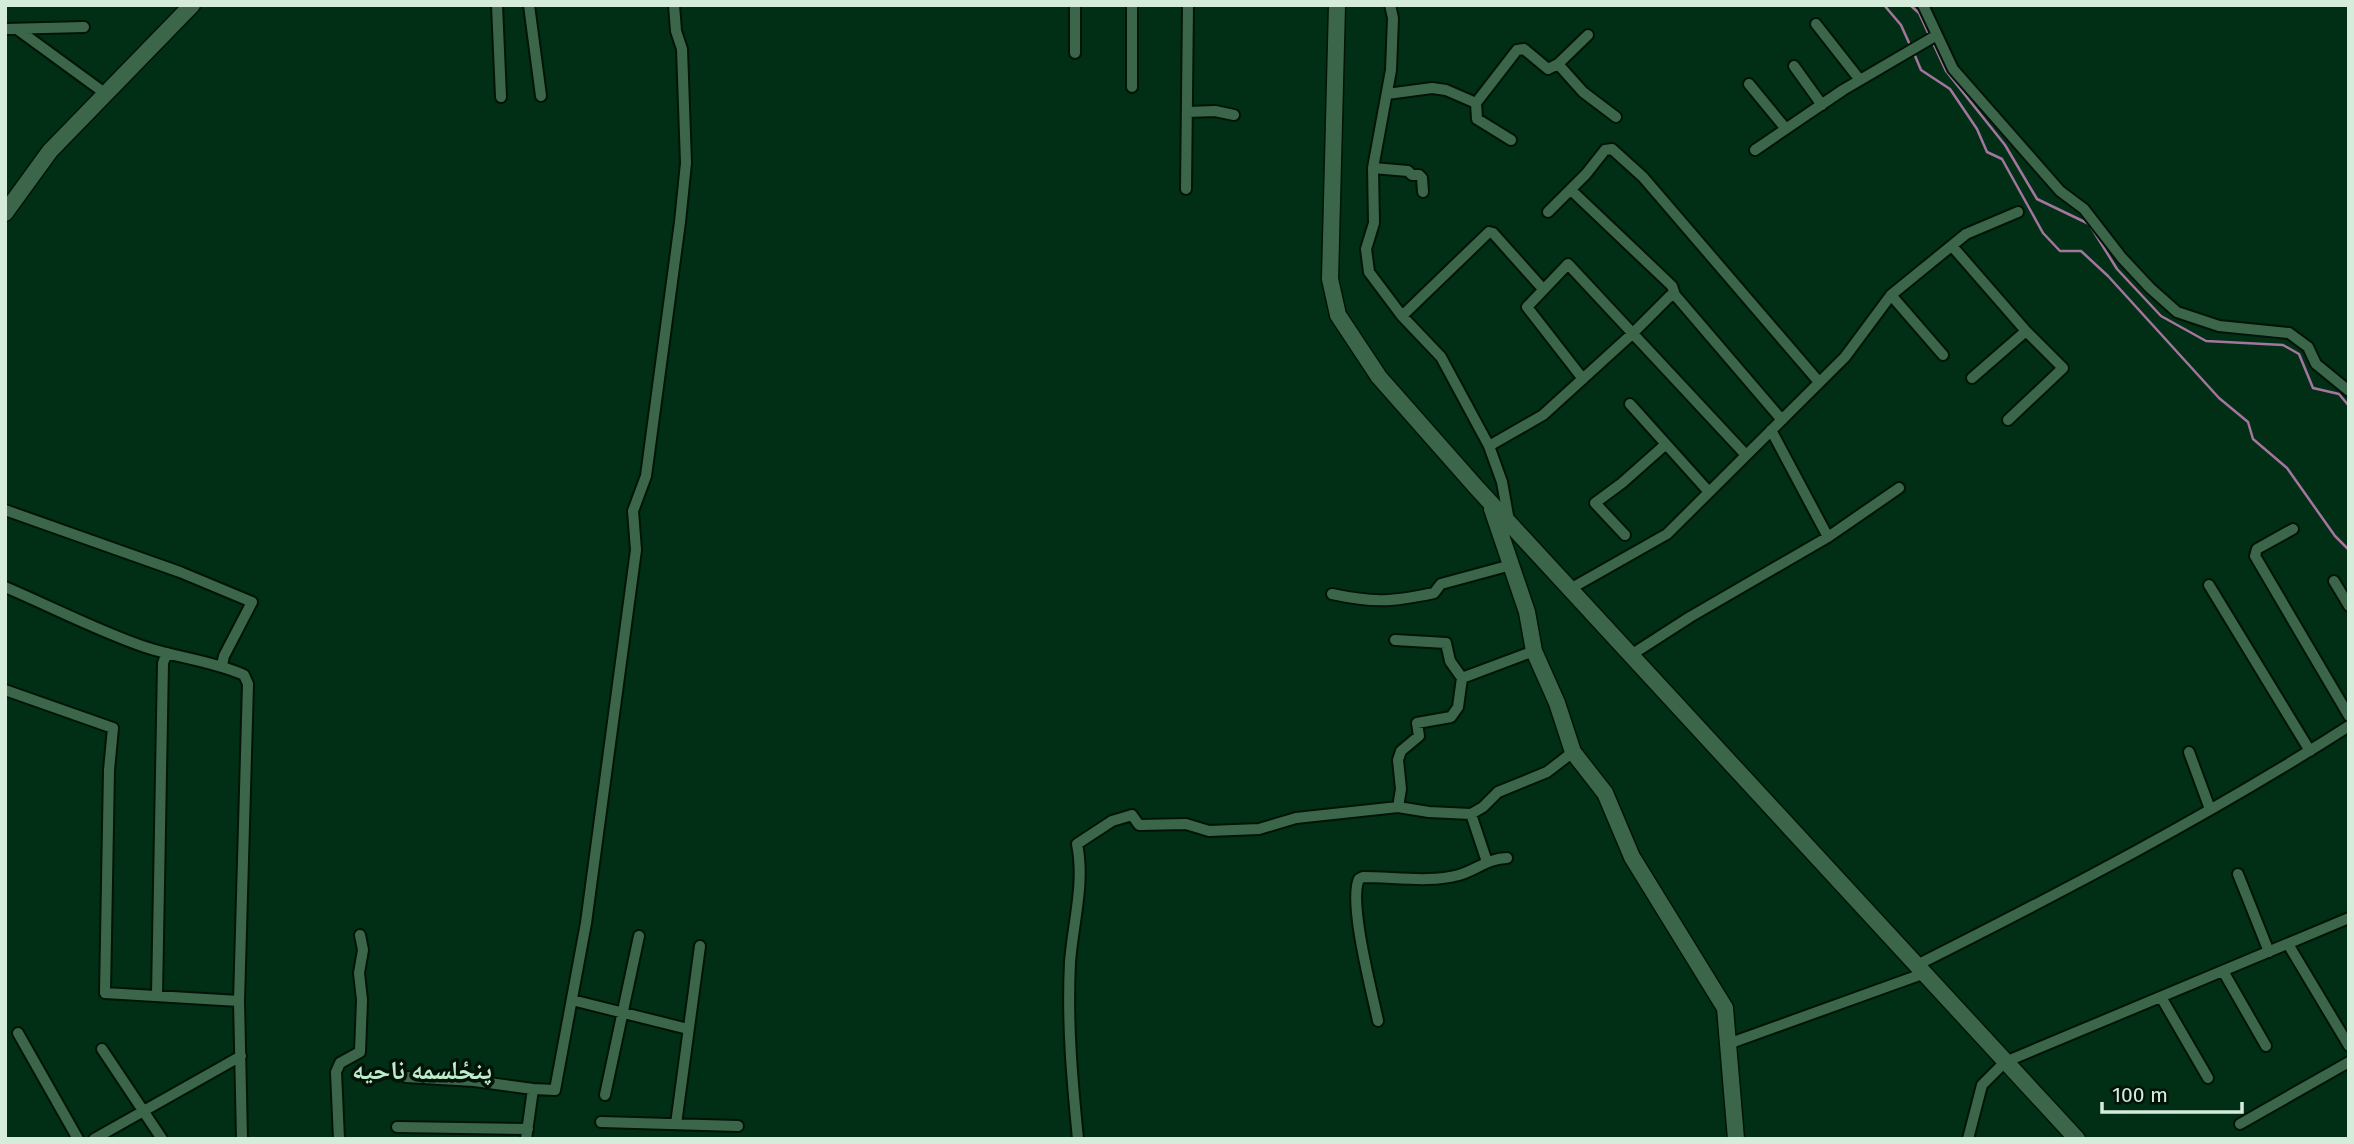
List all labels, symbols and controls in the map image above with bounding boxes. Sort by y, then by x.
district label: پنځلسمه ناحیه [352,1055,492,1086]
scale bar [2102,1070,2242,1114]
text: 100 m [2112,1082,2168,1108]

